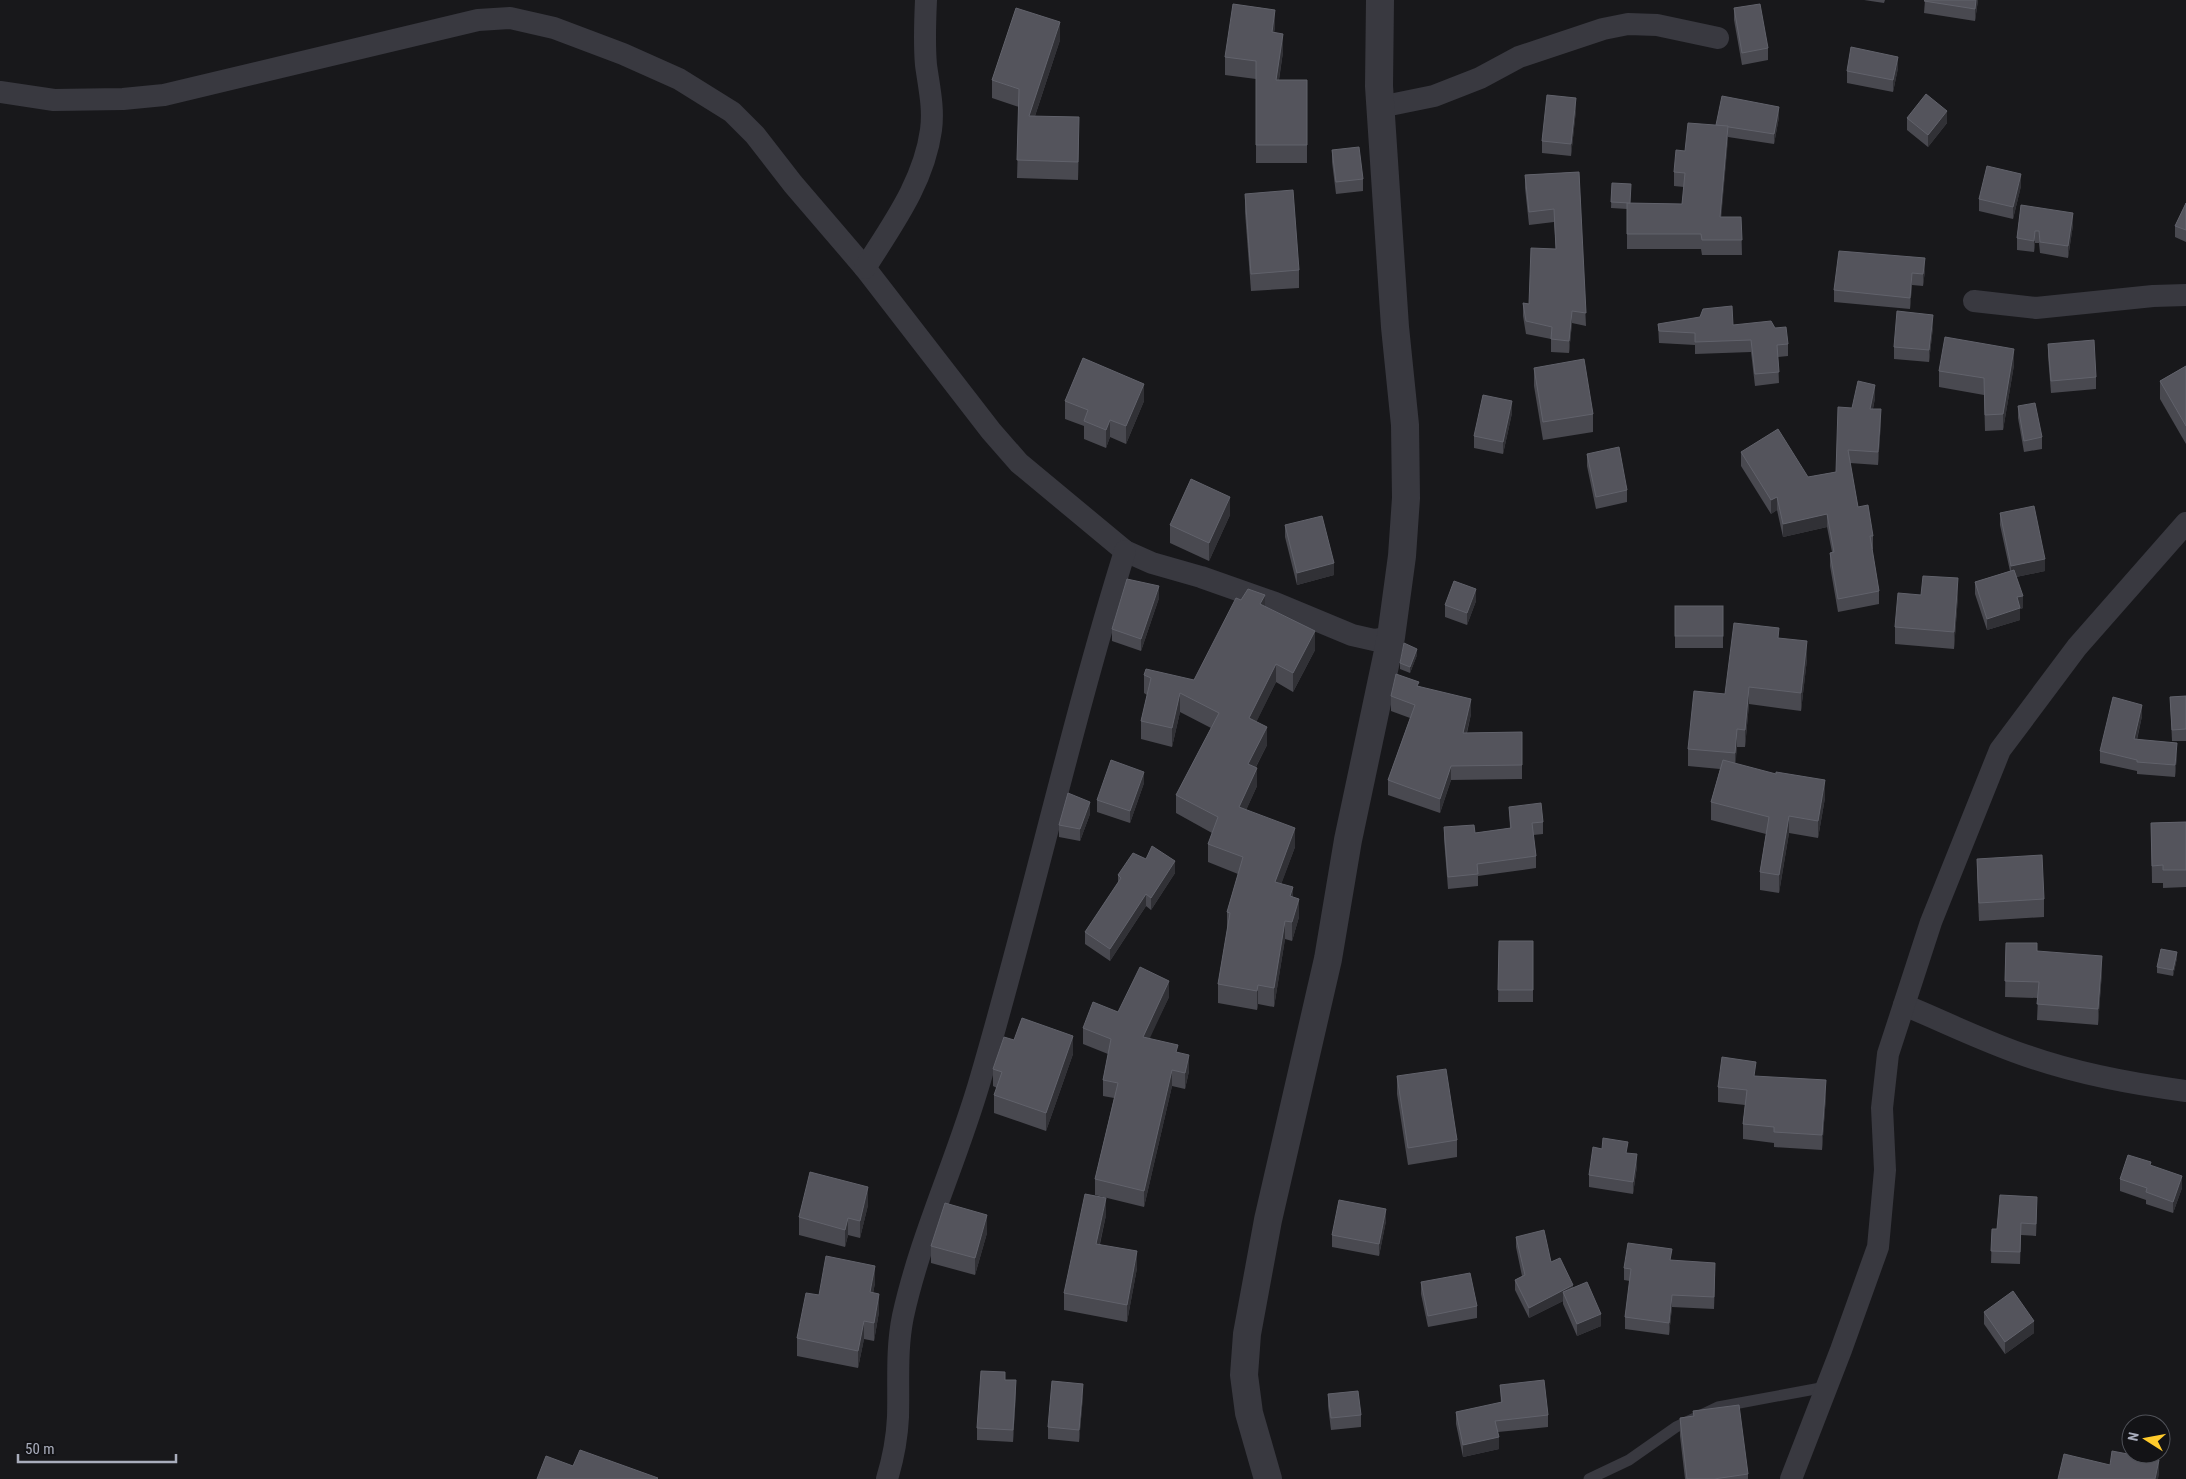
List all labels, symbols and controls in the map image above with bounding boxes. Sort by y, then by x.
north arrow [2121,1414,2171,1464]
text: N [2125,1431,2142,1442]
scale bar [18,1432,175,1464]
text: 50 m [25,1440,55,1458]

